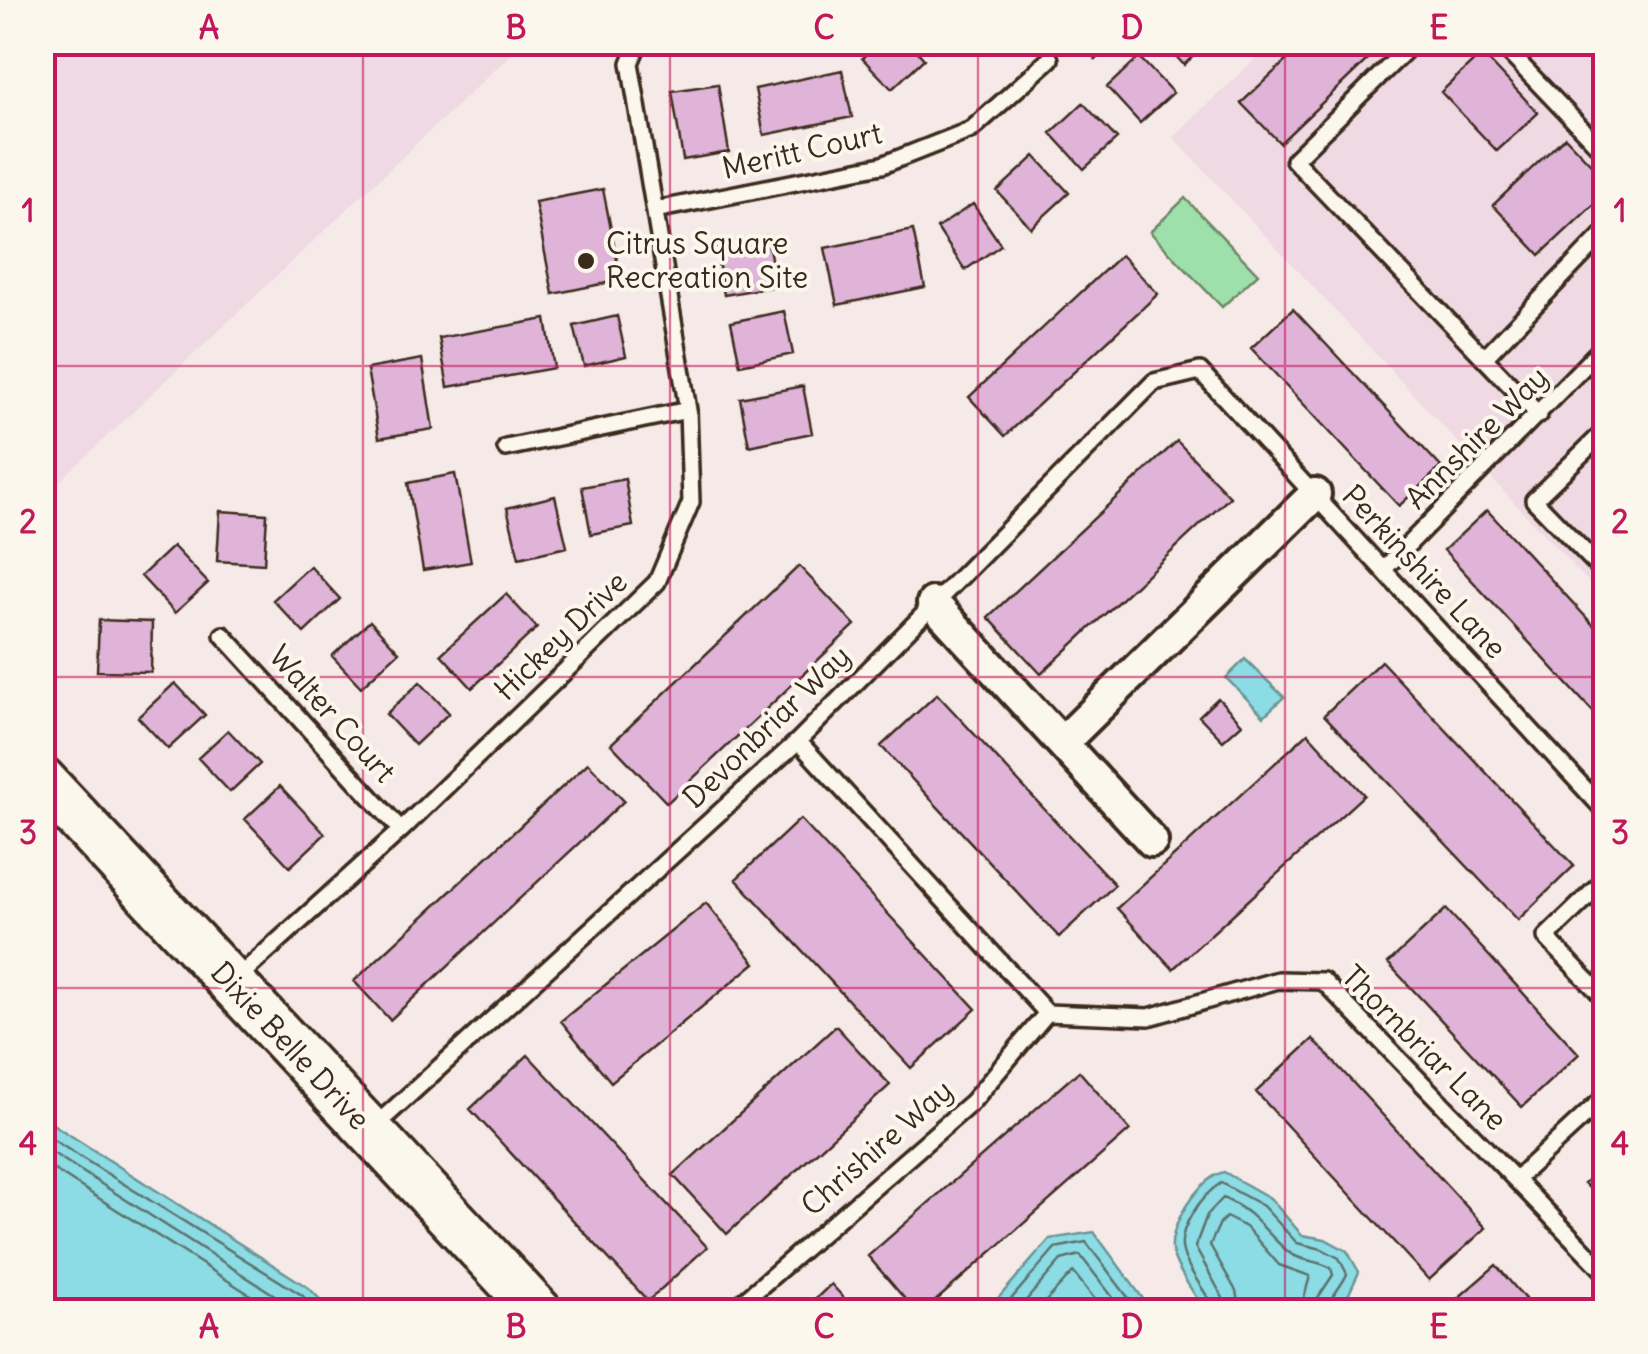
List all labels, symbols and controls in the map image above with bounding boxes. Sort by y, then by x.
text: A [199,7,219,48]
text: B [506,7,526,48]
text: C [813,7,835,48]
text: D [1121,7,1143,48]
text: E [1430,7,1448,48]
street label: Meritt Court [718,113,885,187]
text: 1 [22,190,34,231]
text: 1 [1614,190,1626,231]
place label: Citrus Square Recreation Site [606,224,808,296]
marker: Citrus Square Recreation Site [575,250,597,272]
street label: Annshire Way [1397,358,1556,517]
street label: Perkinshire Lane [1335,477,1515,666]
text: 2 [19,501,37,542]
text: 2 [1611,501,1629,542]
street label: Hickey Drive [486,563,635,708]
street label: Walter Court [261,637,404,790]
street label: Devonbriar Way [674,637,858,816]
text: 3 [19,812,37,853]
text: 3 [1611,812,1629,853]
street label: Dixie Belle Drive [203,953,378,1137]
street label: Thornbriar Lane [1334,957,1515,1138]
street label: Chrishire Way [793,1071,960,1223]
text: 4 [19,1123,37,1164]
text: 4 [1611,1123,1629,1164]
text: A [199,1306,219,1347]
text: B [506,1306,526,1347]
text: C [813,1306,835,1347]
text: D [1121,1306,1143,1347]
text: E [1430,1306,1448,1347]

